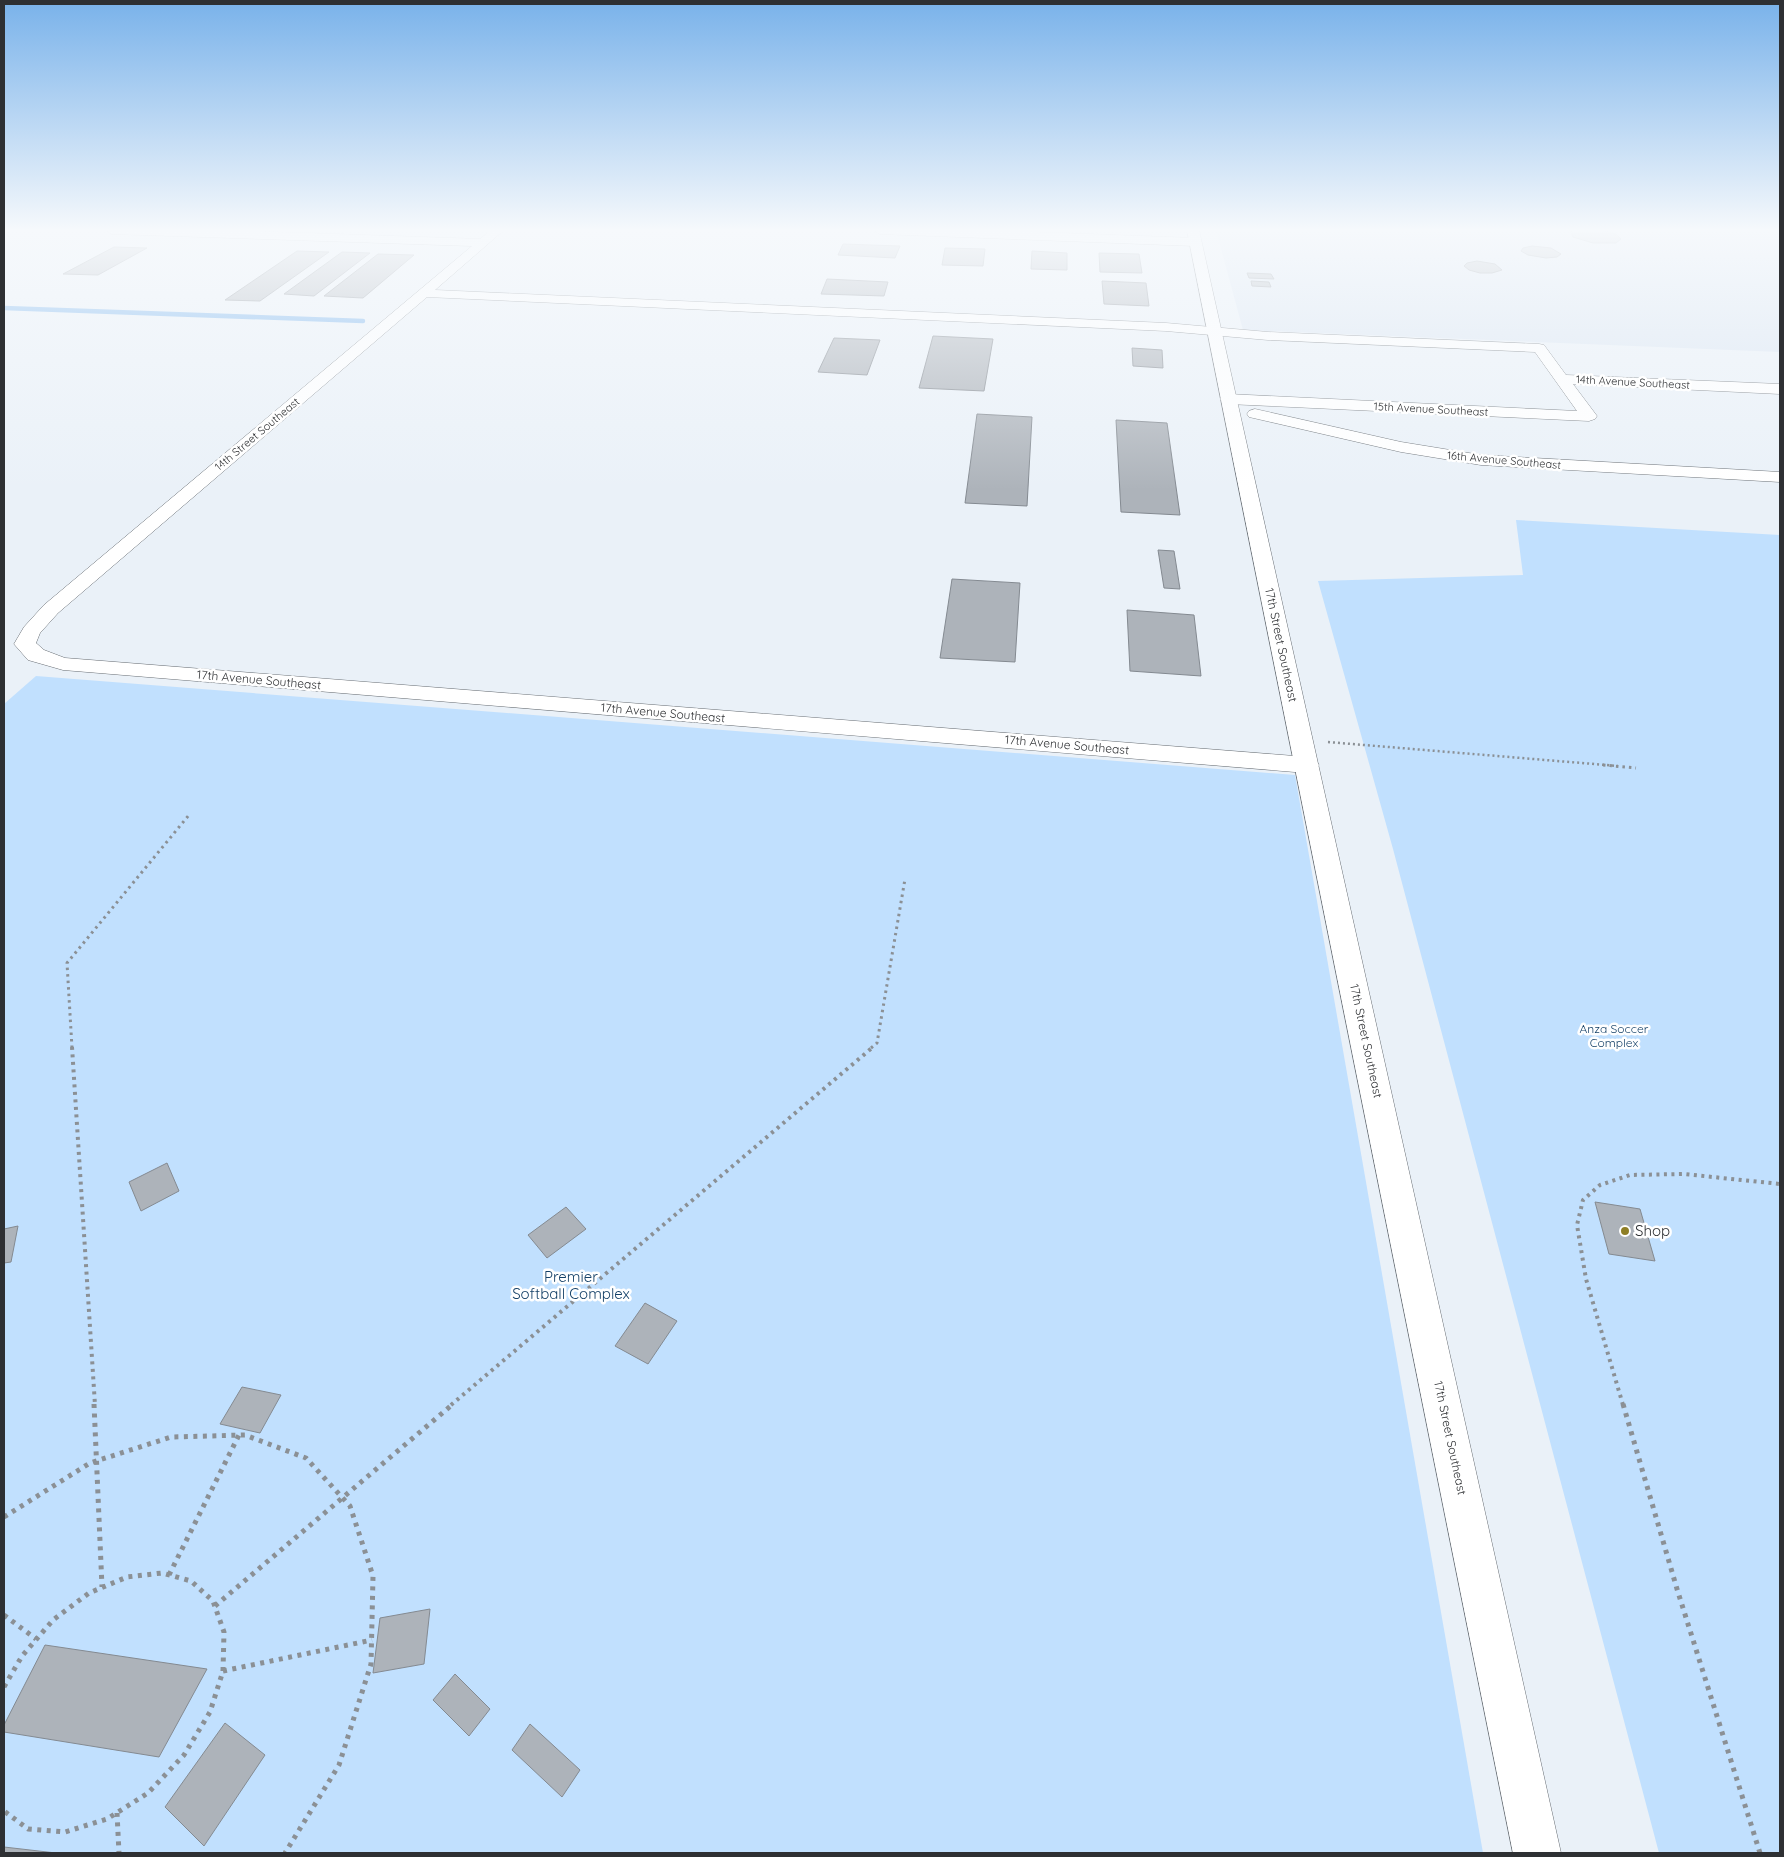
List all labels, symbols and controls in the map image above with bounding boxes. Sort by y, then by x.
street label: 14th Avenue Southeast [1576,372,1691,392]
street label: 14th Street Southeast [212,394,303,474]
street label: 15th Avenue Southeast [1373,399,1489,419]
street label: 16th Avenue Southeast [1446,448,1562,472]
street label: 17th Street Southeast [1262,586,1301,703]
street label: 17th Avenue Southeast [196,667,322,692]
street label: 17th Avenue Southeast [600,700,726,725]
street label: 17th Avenue Southeast [1004,732,1130,757]
street label: 17th Street Southeast [1347,982,1386,1099]
park label: Anza Soccer Complex [1580,1021,1649,1050]
place label: Shop [1635,1221,1670,1240]
marker: Shop [1619,1225,1631,1237]
park label: Premier Softball Complex [512,1267,630,1303]
street label: 17th Street Southeast [1431,1379,1470,1496]

